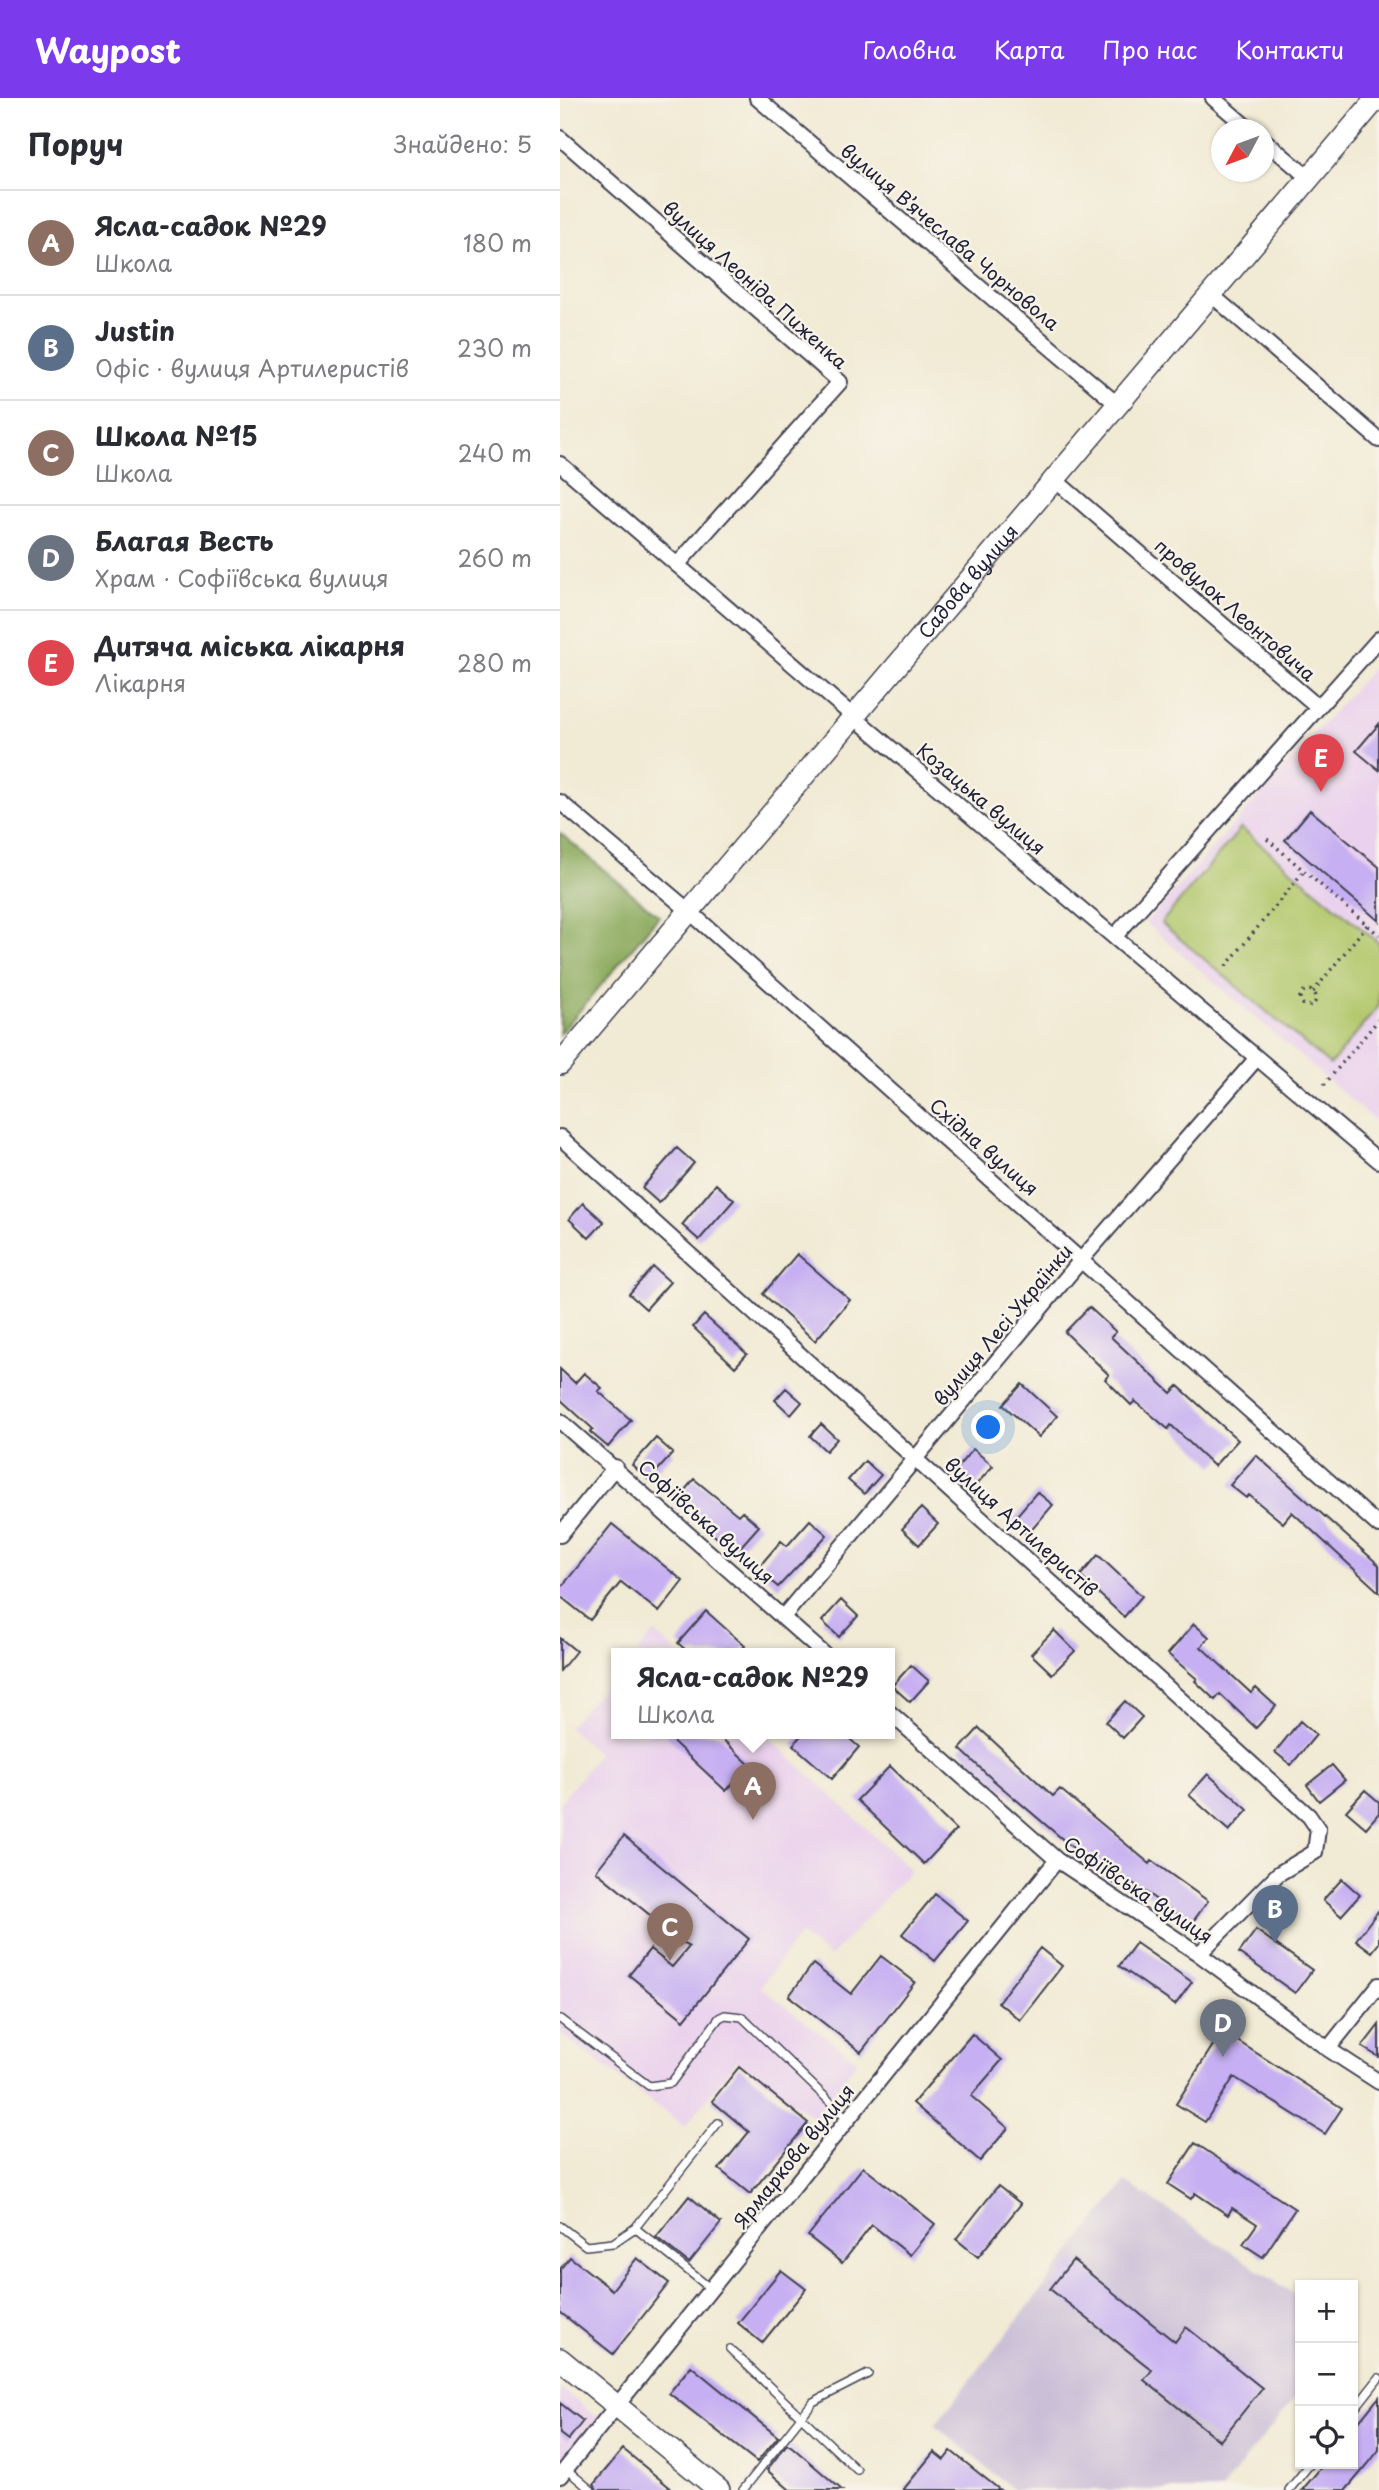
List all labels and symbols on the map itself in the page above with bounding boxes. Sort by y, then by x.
north arrow [1211,119,1274,182]
street label: вулиця Вʼячеслава Чорновола [835,136,1066,336]
street label: вулиця Леоніда Пиженка [657,194,854,375]
street label: Садова вулиця [911,518,1024,644]
street label: провулок Леонтовича [1149,531,1322,687]
pin: E [1298,734,1344,792]
street label: Козацька вулиця [911,736,1052,861]
street label: Східна вулиця [924,1091,1045,1201]
street label: вулиця Лесі Українки [926,1237,1078,1411]
your location [971,1410,1005,1444]
street label: вулиця Артилеристів [939,1450,1104,1603]
street label: Софіївська вулиця [632,1452,781,1590]
pin: A [730,1762,776,1820]
street label: Софіївська вулиця [1058,1829,1219,1950]
pin: B [1252,1885,1298,1943]
pin: C [647,1903,693,1961]
pin: D [1200,1999,1246,2057]
street label: Ярмаркова вулиця [726,2077,860,2233]

